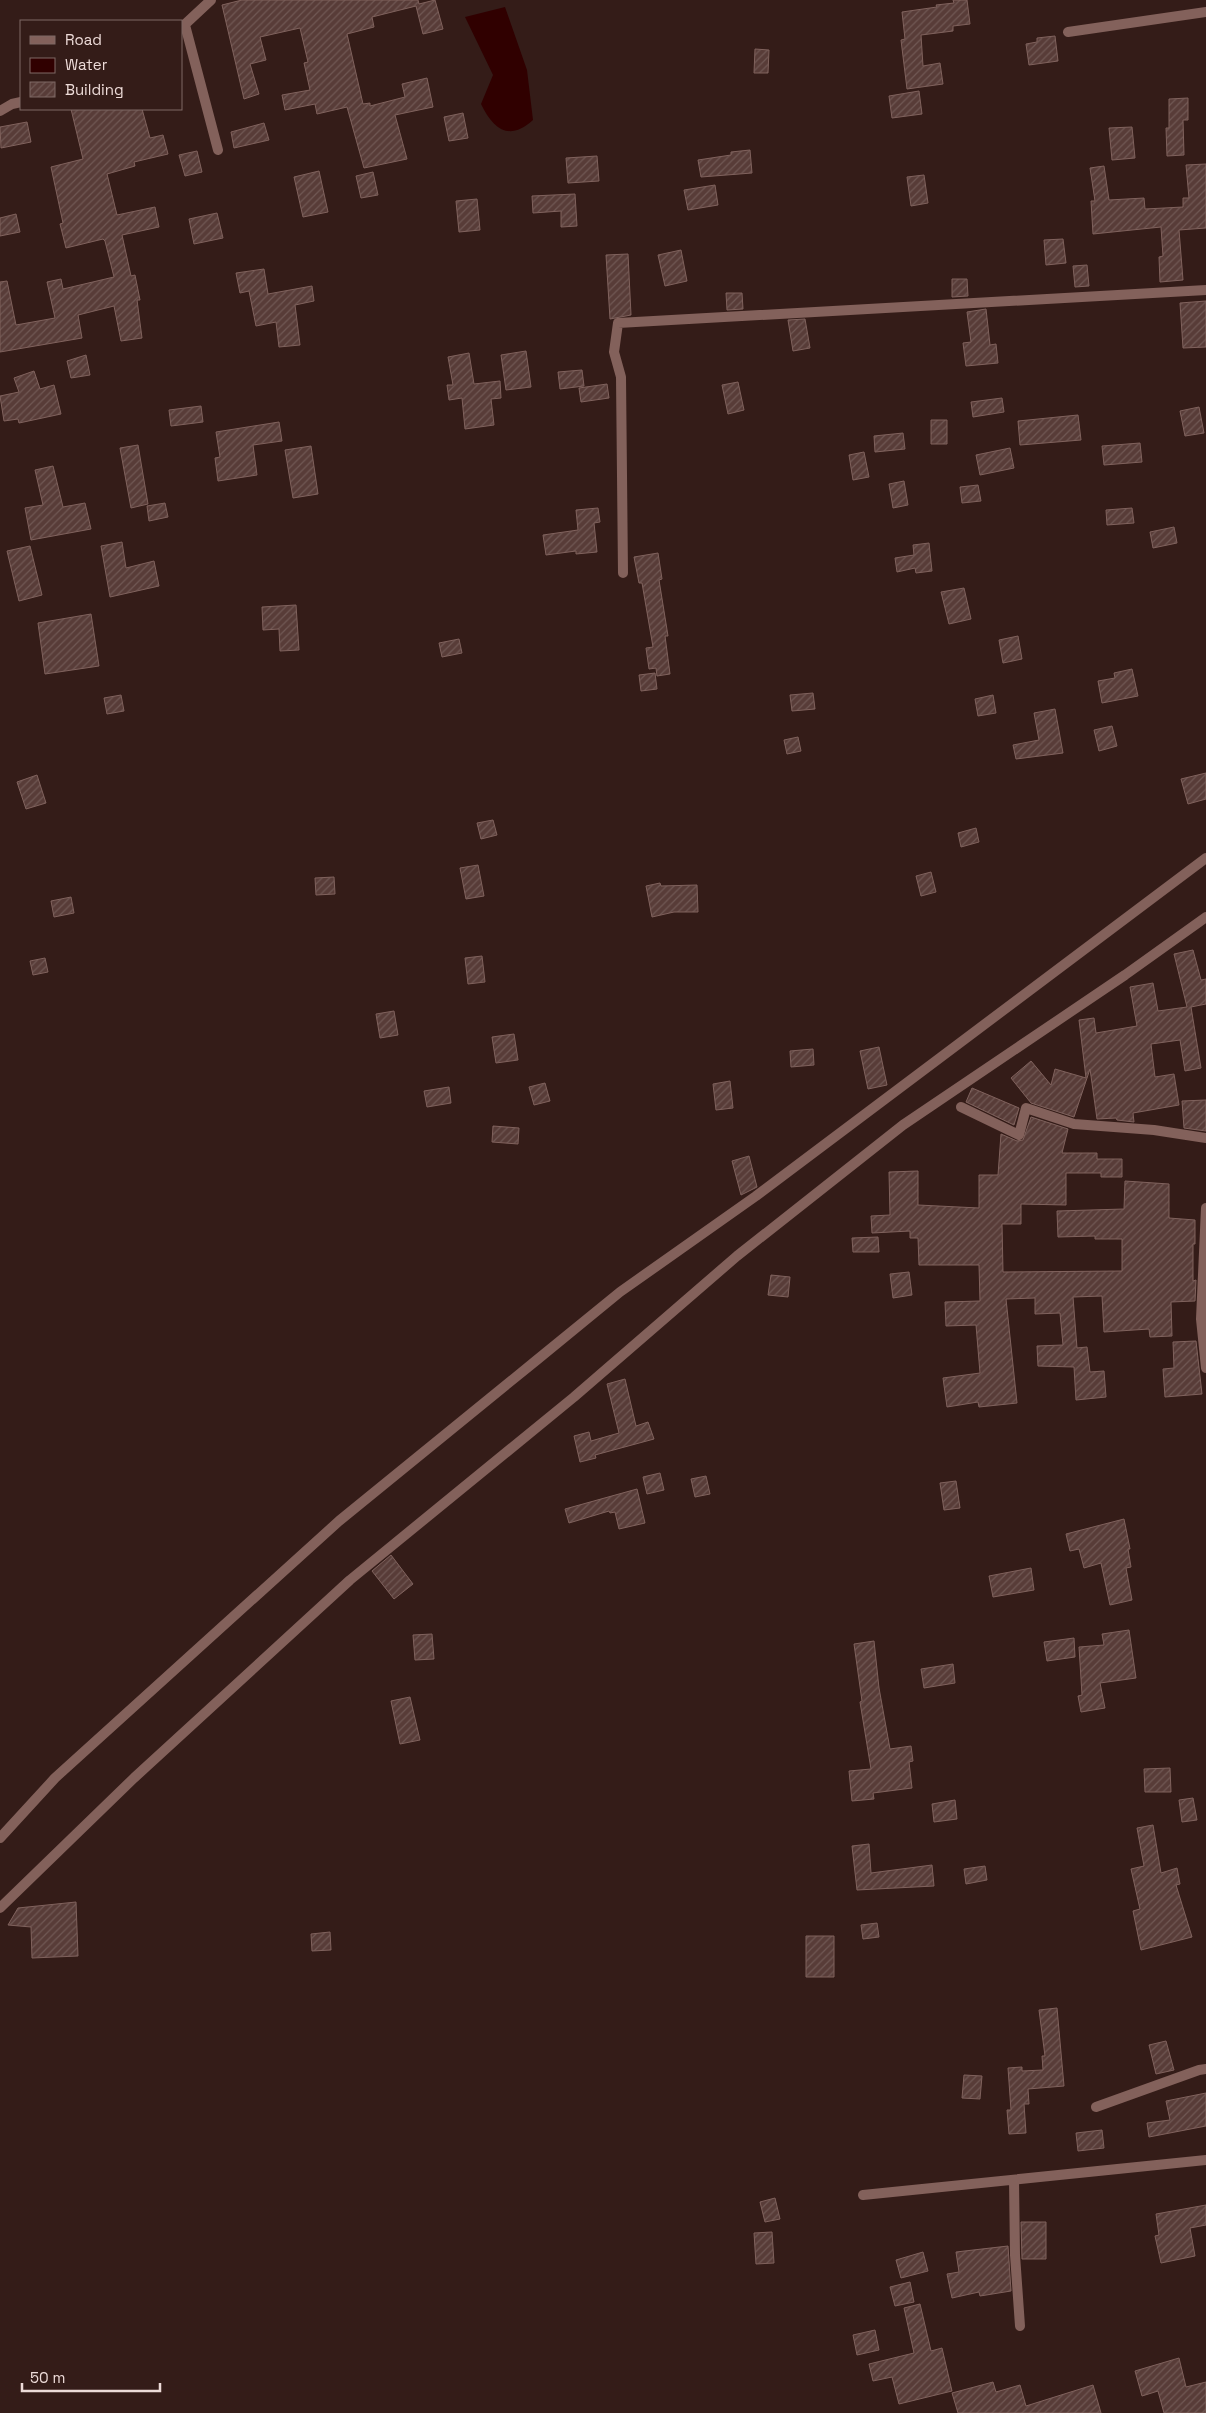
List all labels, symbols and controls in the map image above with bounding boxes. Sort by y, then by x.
legend [20,20,182,110]
text: Road [65,30,102,49]
text: Water [65,55,108,74]
text: Building [65,80,124,99]
scale bar [22,2360,160,2392]
text: 50 m [30,2368,65,2387]

